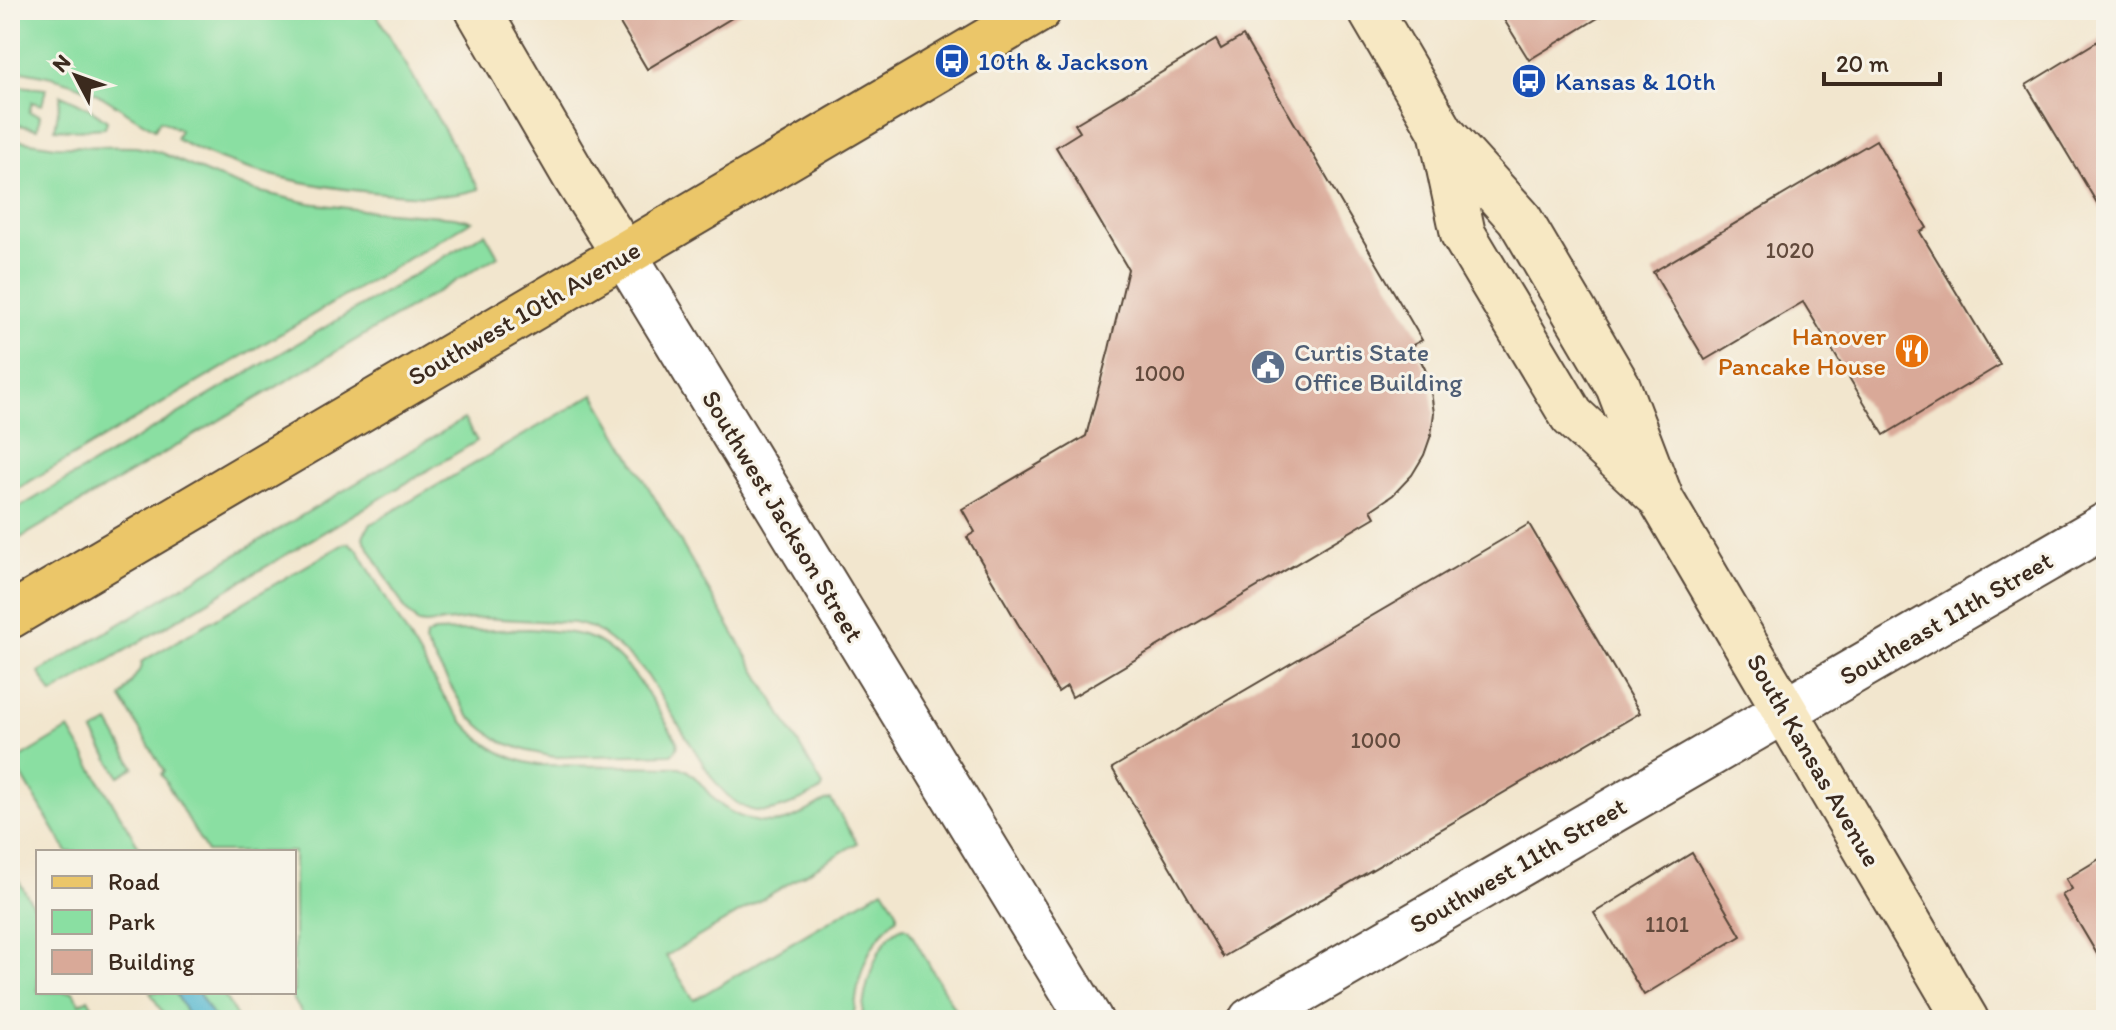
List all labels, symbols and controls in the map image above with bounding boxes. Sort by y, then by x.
north arrow [36,36,116,116]
scale bar [1824,36,1940,86]
bus stop icon: 10th & Jackson [933,42,971,80]
place label: 10th & Jackson [978,45,1149,77]
text: N [46,49,76,78]
text: 20 m [1836,49,1889,78]
bus stop icon: Kansas & 10th [1510,62,1548,100]
place label: Kansas & 10th [1555,65,1716,97]
street label: Southwest 10th Avenue [402,233,646,393]
house number: 1020 [1766,237,1814,264]
place label: Hanover Pancake House [1718,320,1887,382]
restaurant icon: Hanover Pancake House [1893,332,1931,370]
place label: Curtis State Office Building [1294,336,1463,398]
public building icon: Curtis State Office Building [1249,348,1287,386]
house number: 1000 [1135,360,1185,387]
street label: Southwest Jackson Street [695,384,871,648]
street label: Southeast 11th Street [1834,544,2058,692]
street label: South Kansas Avenue [1740,648,1888,872]
house number: 1000 [1351,727,1401,754]
street label: Southwest 11th Street [1404,790,1632,940]
legend [36,850,296,994]
text: Road [108,867,160,896]
text: Park [108,907,155,936]
house number: 1101 [1645,911,1689,938]
text: Building [108,947,195,976]

